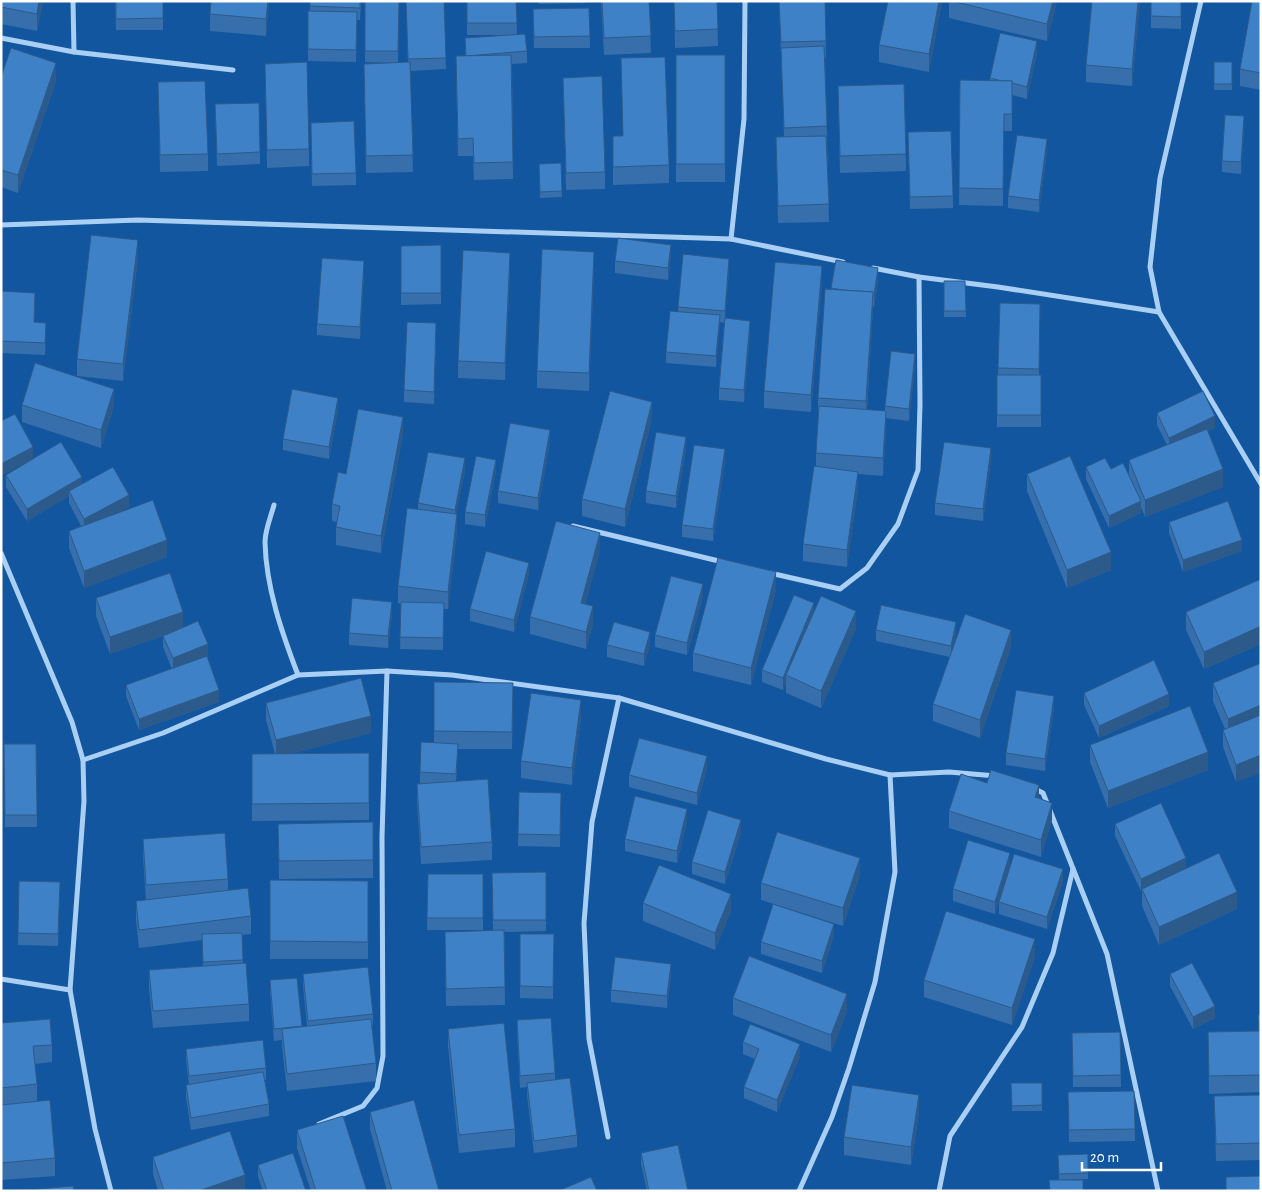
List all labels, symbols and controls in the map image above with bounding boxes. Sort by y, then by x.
scale bar [1082,1140,1161,1172]
text: 20 m [1090,1150,1119,1165]

